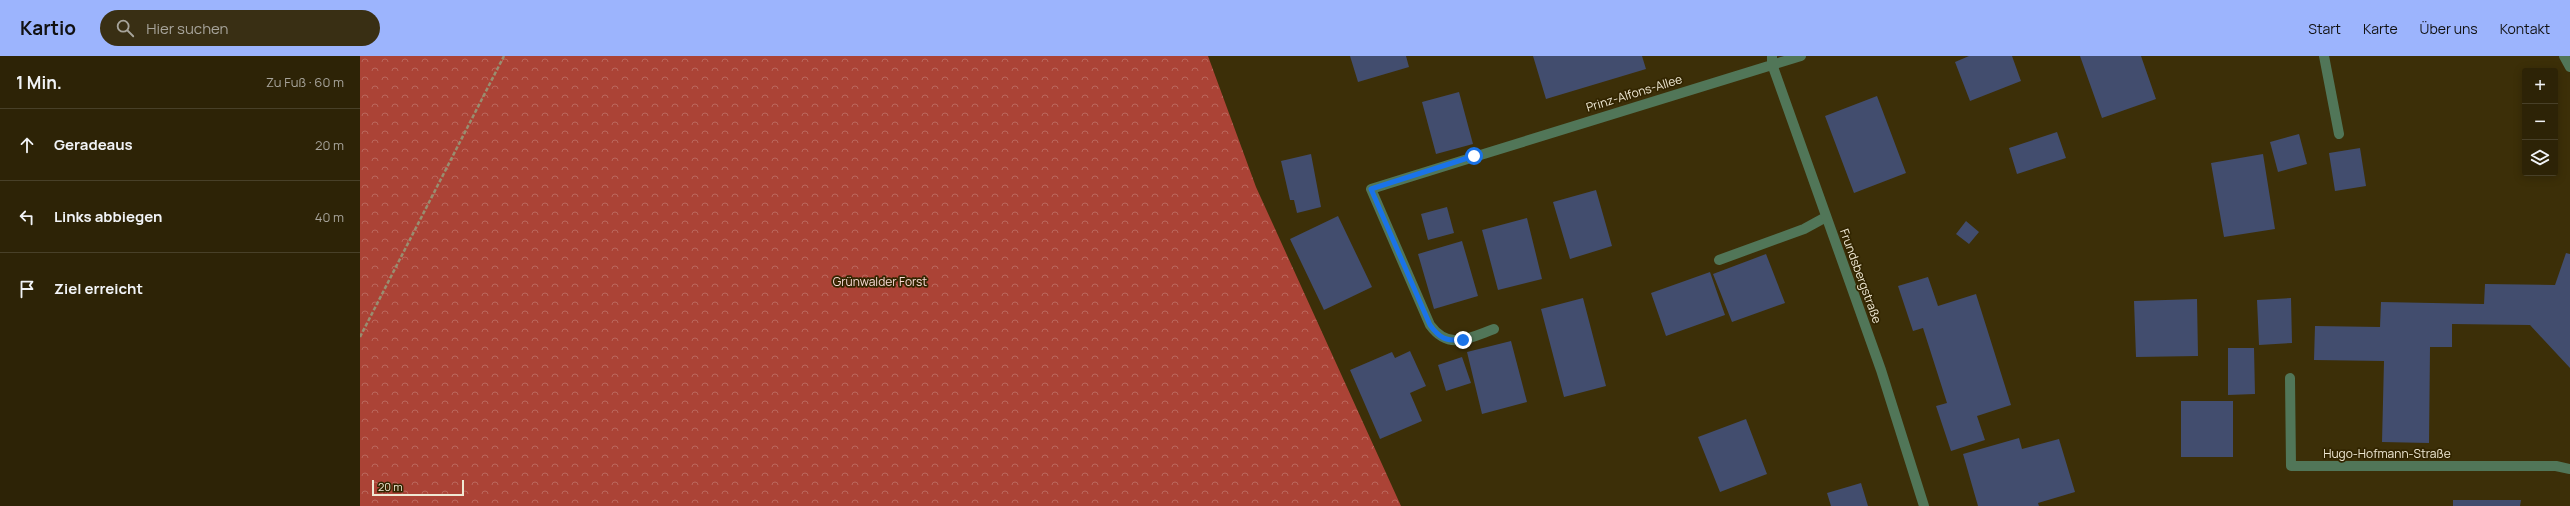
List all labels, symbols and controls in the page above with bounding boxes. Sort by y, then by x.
search box [100,10,380,46]
text: Kartio [20,15,76,41]
icon: search [114,17,136,39]
text: Hier suchen [146,18,229,39]
text: Start [2308,19,2341,38]
text: Karte [2363,19,2398,38]
text: Über uns [2420,19,2478,38]
text: Kontakt [2500,19,2550,38]
map controls [2522,68,2558,176]
button: + [2522,68,2558,104]
street label: Prinz-Alfons-Allee [1584,70,1684,116]
text: 1 Min. [16,71,62,94]
text: Zu Fuß · 60 m [266,73,344,91]
button: − [2522,104,2558,140]
icon: ahead [16,134,38,156]
text: Geradeaus [54,134,133,155]
text: 20 m [315,136,344,154]
button: layers [2522,140,2558,176]
route start [1465,147,1483,165]
icon: left [16,206,38,228]
text: Links abbiegen [54,206,162,227]
text: 40 m [315,208,344,226]
street label: Frundsbergstraße [1836,226,1886,326]
park label: Grünwalder Forst [833,273,927,290]
icon: arrive [16,278,38,300]
text: Ziel erreicht [54,278,143,299]
route end [1454,331,1472,349]
street label: Hugo-Hofmann-Straße [2323,445,2451,462]
scale bar [372,478,464,497]
text: 20 m [378,479,403,494]

